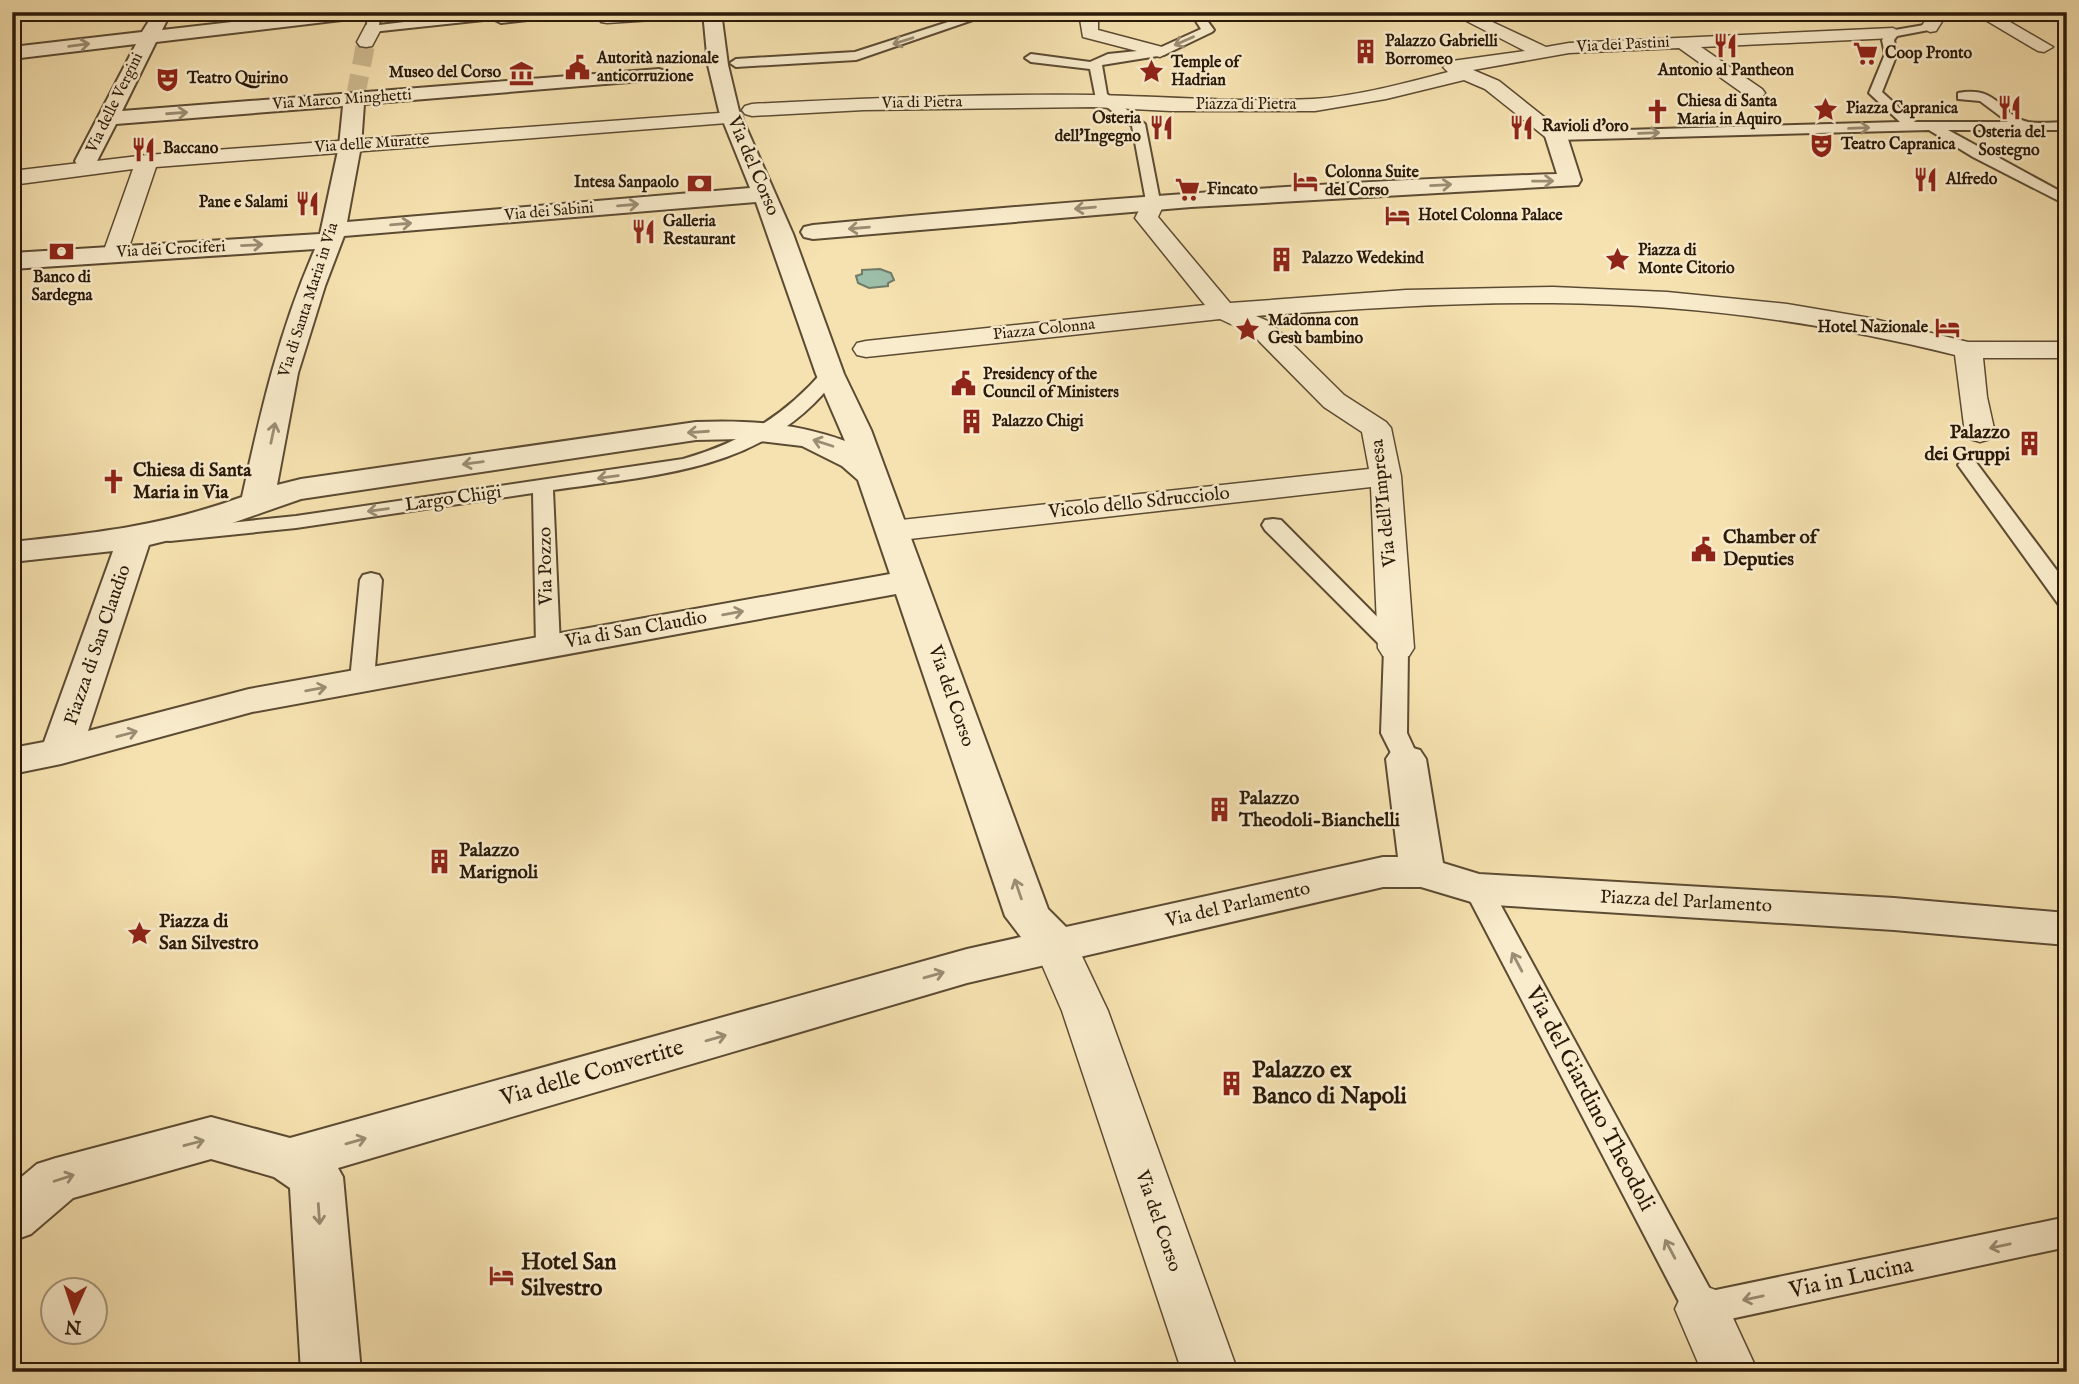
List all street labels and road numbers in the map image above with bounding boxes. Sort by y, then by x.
street label: Via dei Pastini [1575,33,1670,57]
street label: Via delle Vergini [82,50,148,157]
street label: Via Marco Minghetti [271,85,412,115]
street label: Via di Pietra [881,92,963,114]
street label: Piazza di Pietra [1195,95,1297,115]
street label: Via del Corso [721,112,785,219]
street label: Via delle Muratte [313,130,430,158]
street label: Via dei Sabini [503,198,594,226]
street label: Via di Santa Maria in Via [274,220,343,381]
street label: Via dei Crociferi [115,237,226,263]
street label: Piazza Colonna [992,315,1096,345]
street label: Via dell'Impresa [1365,437,1403,569]
street label: Largo Chigi [403,480,503,518]
street label: Vicolo dello Sdrucciolo [1046,482,1231,525]
street label: Via Pozzo [533,527,559,606]
street label: Piazza di San Claudio [59,562,137,728]
street label: Via di San Claudio [562,606,709,654]
street label: Via del Corso [922,641,980,750]
street label: Via del Parlamento [1162,877,1313,934]
street label: Piazza del Parlamento [1599,886,1773,918]
street label: Via del Giardino Theodoli [1518,981,1662,1216]
street label: Via delle Convertite [496,1033,687,1113]
street label: Via del Corso [1129,1166,1187,1275]
street label: Via in Lucina [1785,1251,1916,1305]

